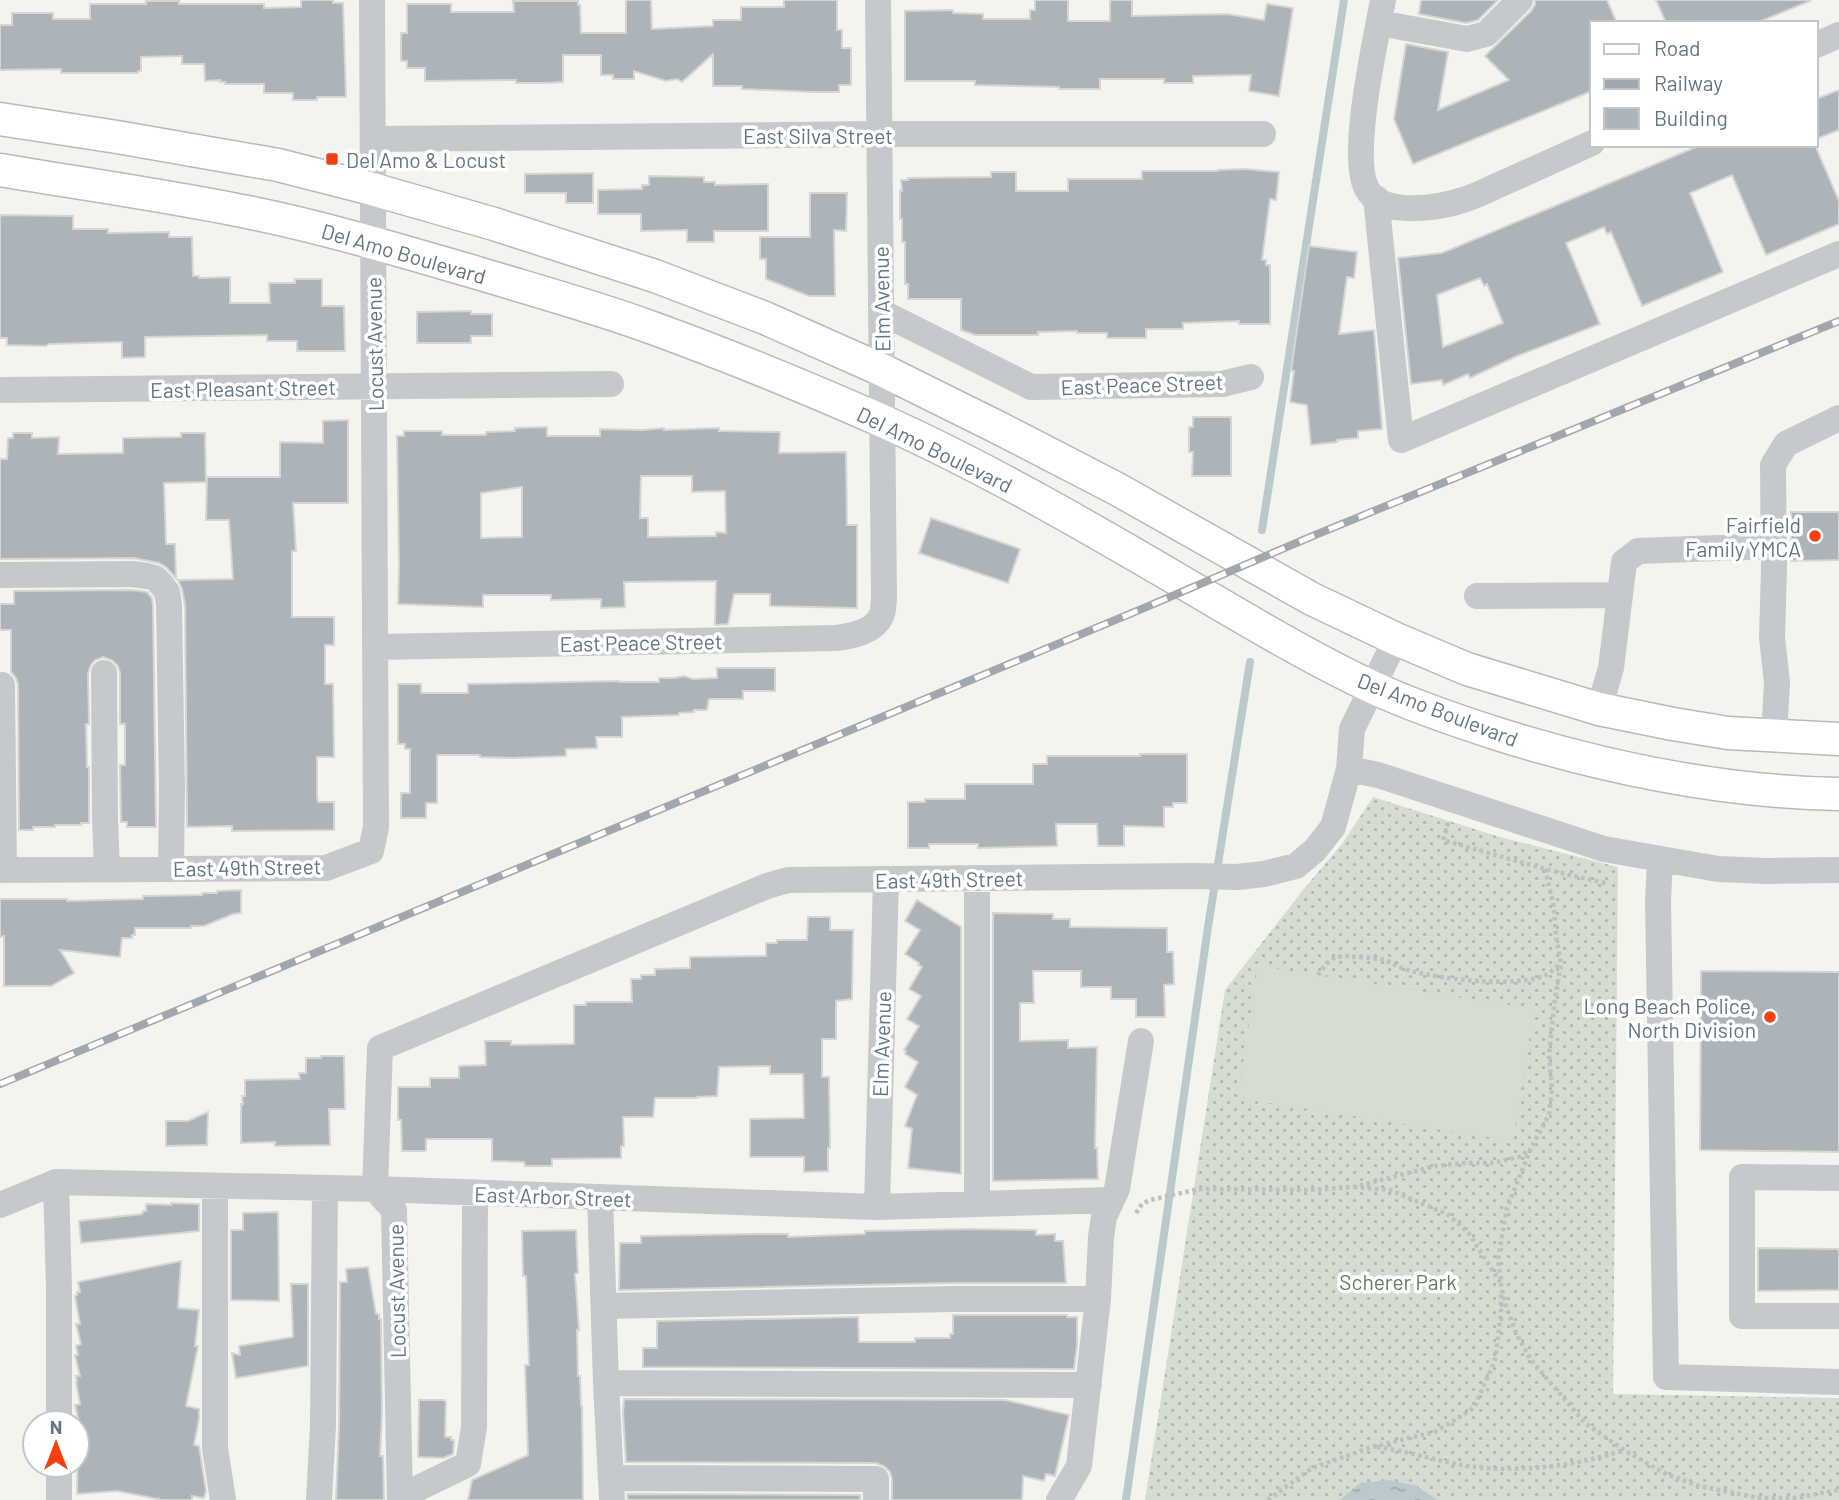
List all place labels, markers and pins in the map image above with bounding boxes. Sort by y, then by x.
place label: Del Amo & Locust [346,147,506,172]
marker: Del Amo & Locust [324,151,340,167]
place label: Fairfield Family YMCA [1685,512,1801,561]
marker: Fairfield Family YMCA [1807,528,1823,544]
place label: Long Beach Police, North Division [1584,993,1756,1042]
marker: Long Beach Police, North Division [1762,1009,1778,1025]

